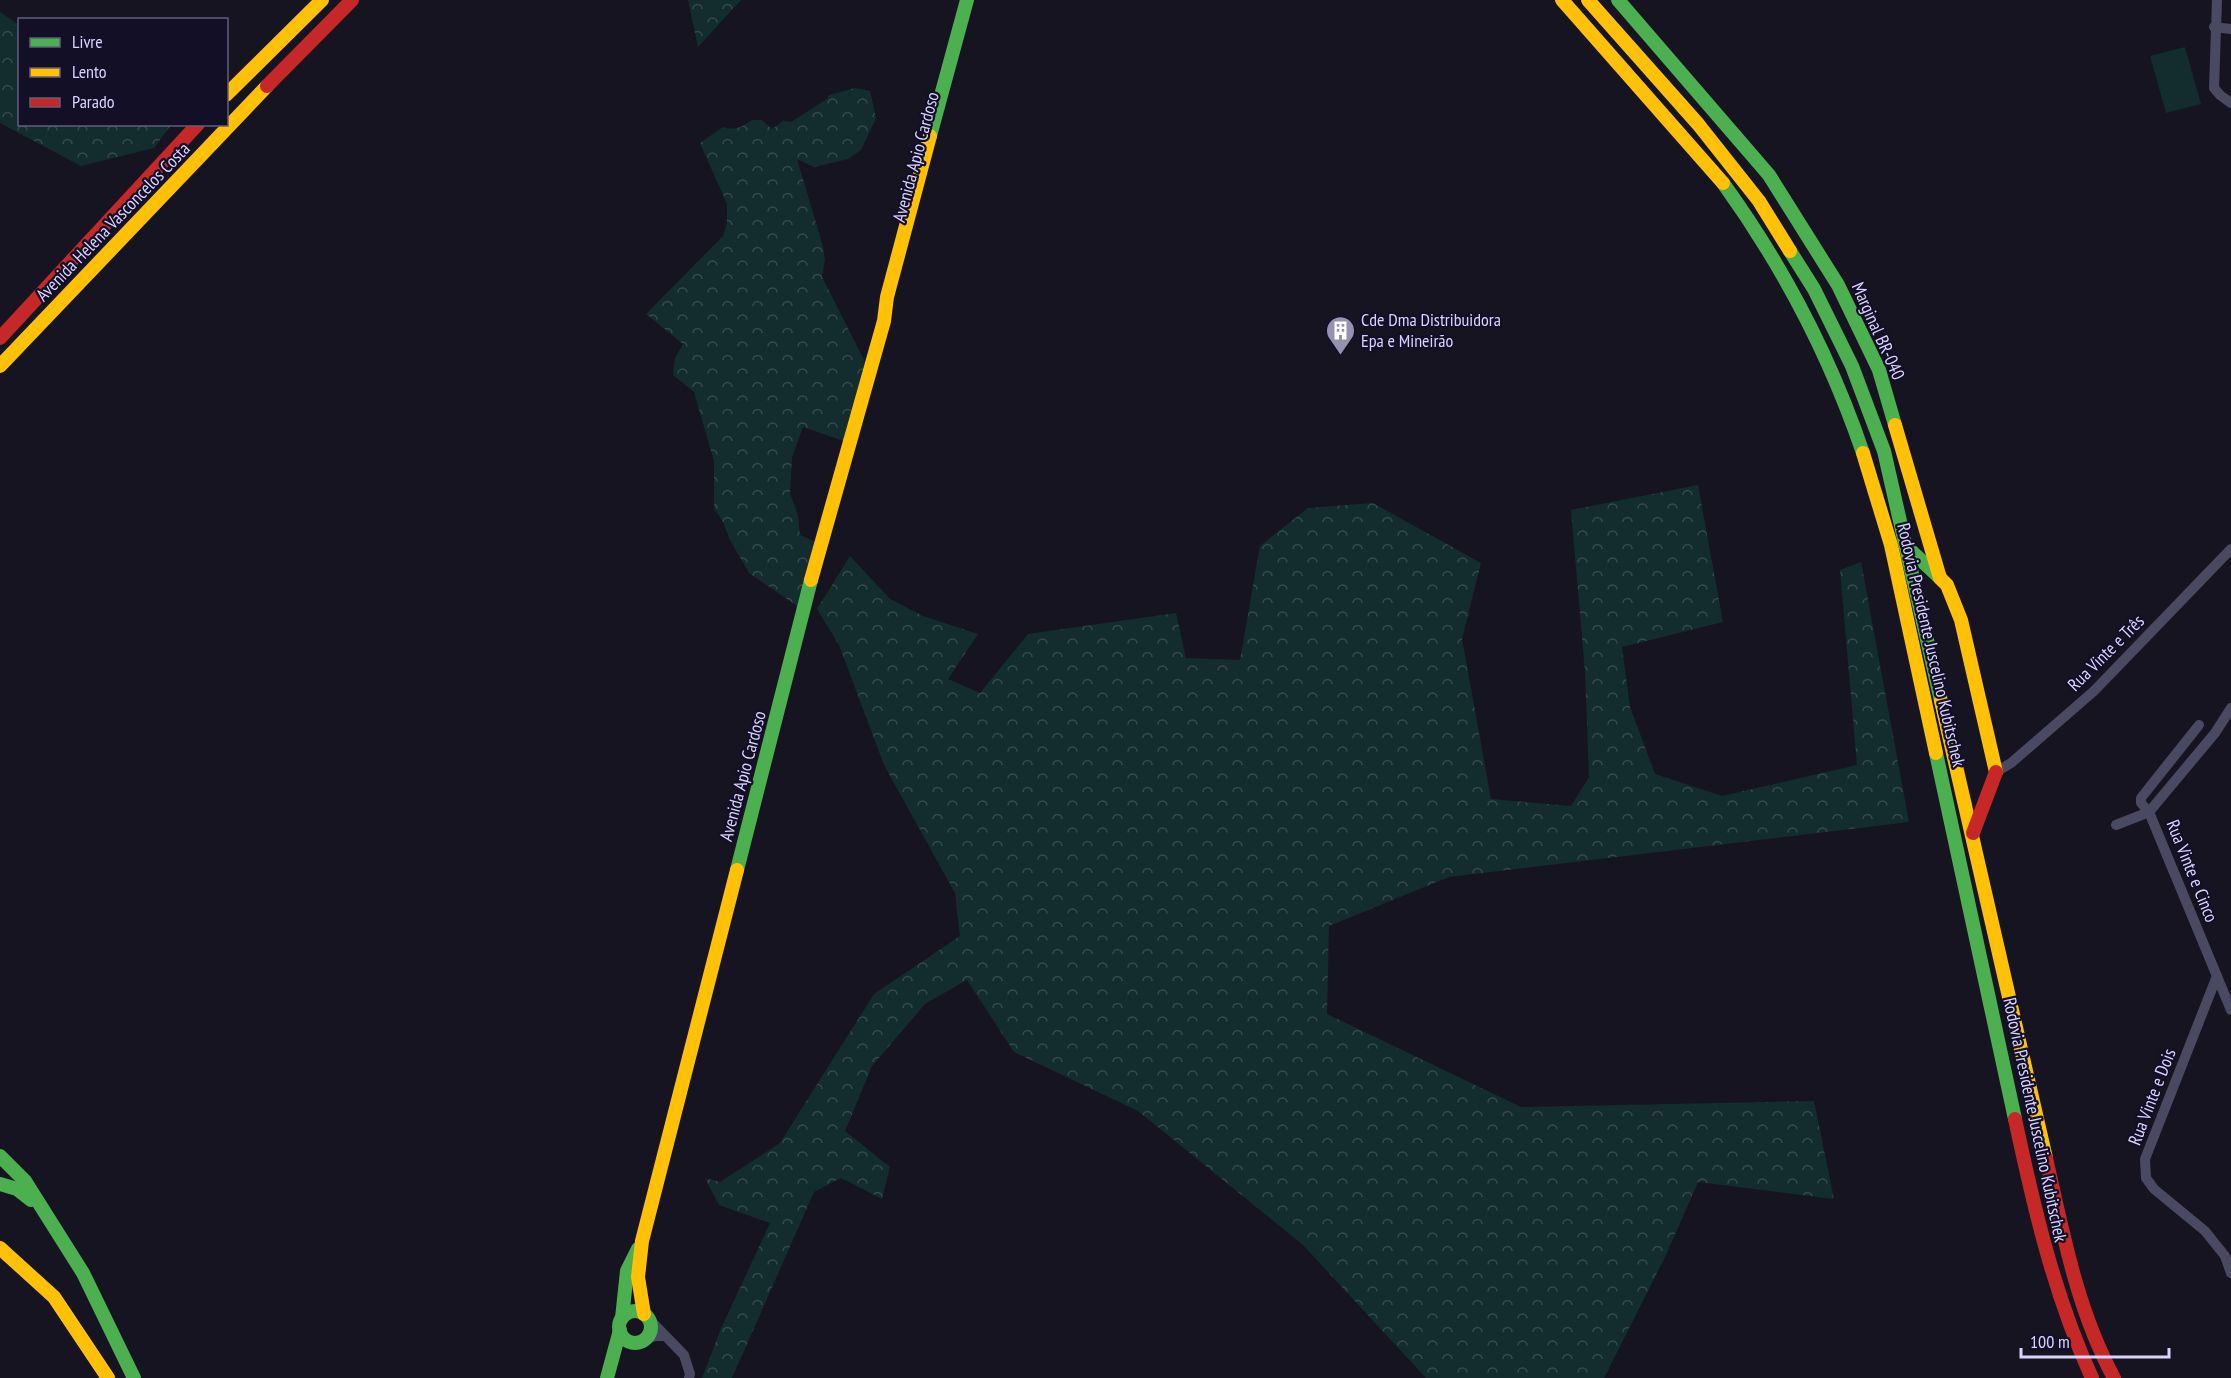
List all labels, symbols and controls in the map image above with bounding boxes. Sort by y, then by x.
legend [18,18,228,126]
text: Livre [72,30,103,53]
text: Lento [72,60,107,83]
street label: Avenida Apio Cardoso [887,89,944,225]
text: Parado [72,90,115,113]
street label: Avenida Helena Vasconcelos Costa [31,137,195,306]
street label: Marginal BR-040 [1847,278,1910,383]
place label: Cde Dma Distribuidora Epa e Mineirão [1361,308,1501,352]
building icon: Cde Dma Distribuidora Epa e Mineirão [1324,314,1356,356]
street label: Rodovia Presidente Juscelino Kubitschek [1892,521,1971,769]
street label: Rua Vinte e Três [2063,610,2149,696]
street label: Avenida Apio Cardoso [714,708,771,844]
street label: Rua Vinte e Cinco [2161,816,2224,926]
street label: Rodovia Presidente Juscelino Kubitschek [1998,996,2073,1244]
street label: Rua Vinte e Dois [2123,1045,2180,1148]
scale bar [2021,1321,2170,1359]
text: 100 m [2030,1330,2070,1353]

